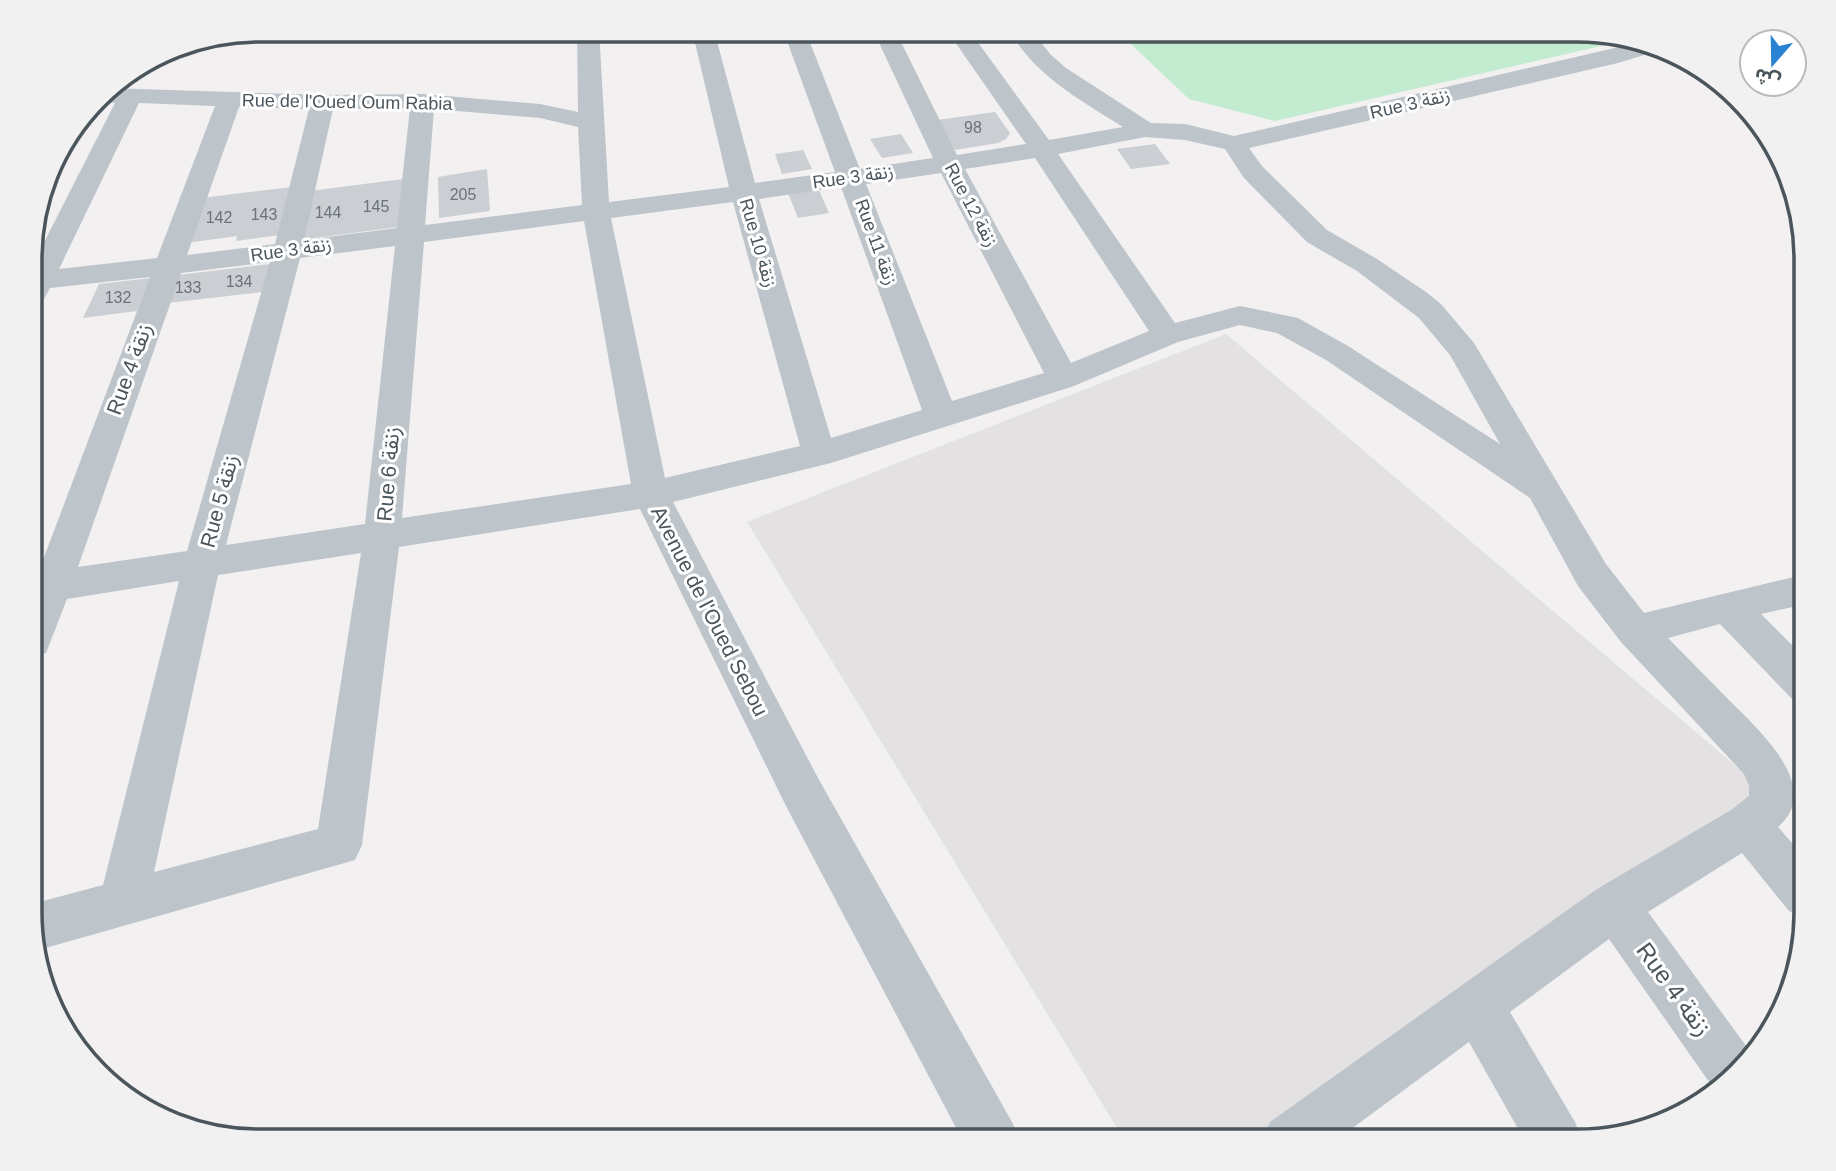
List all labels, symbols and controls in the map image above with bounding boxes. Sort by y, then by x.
north arrow [1738,28,1808,98]
text: ش [1752,64,1783,93]
street label: Rue 3 زنقة [1368,85,1452,124]
street label: Rue de l'Oued Oum Rabia [242,90,453,114]
house number: 98 [964,119,982,136]
street label: Rue 12 زنقة [940,160,1001,251]
street label: Rue 3 زنقة [811,161,895,194]
house number: 205 [450,186,476,203]
street label: Rue 10 زنقة [735,196,780,290]
street label: Rue 11 زنقة [850,196,901,288]
house number: 145 [363,198,389,215]
house number: 144 [315,204,341,221]
house number: 143 [251,206,277,223]
house number: 142 [206,209,232,226]
street label: Rue 3 زنقة [249,234,333,267]
house number: 134 [226,273,252,290]
house number: 133 [175,279,201,296]
house number: 132 [105,289,131,306]
street label: Rue 4 زنقة [102,320,157,418]
street label: Rue 6 زنقة [372,426,405,523]
street label: Rue 5 زنقة [196,452,243,550]
street label: Avenue de l'Oued Sebou [647,502,773,720]
street label: Rue 4 زنقة [1630,937,1717,1042]

